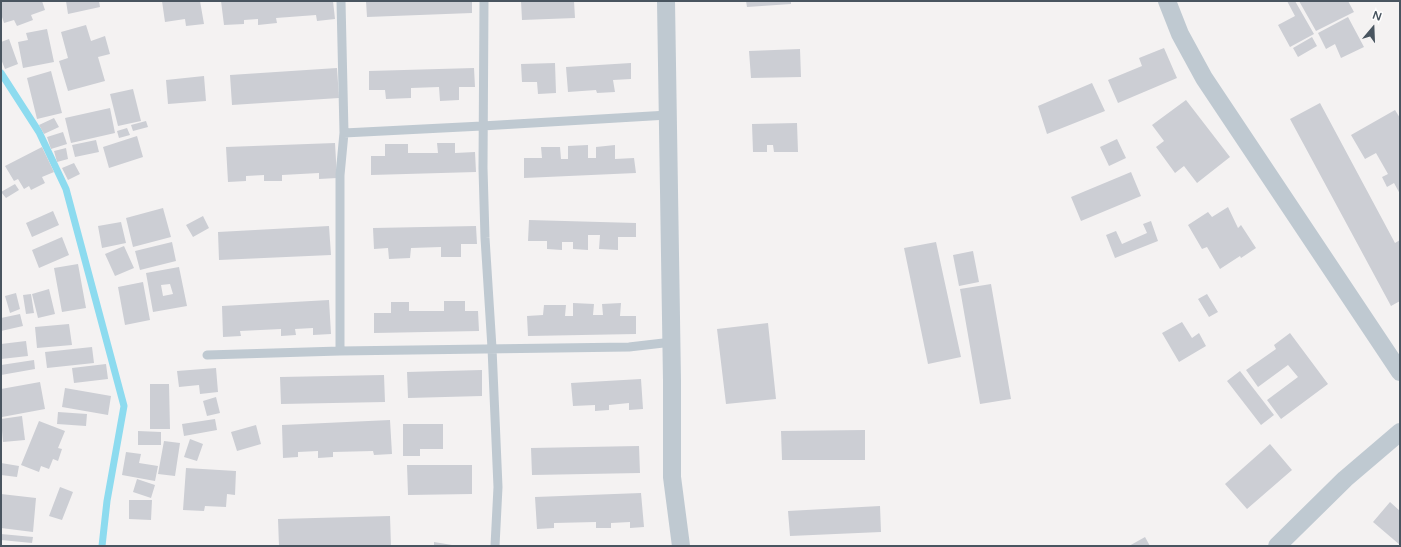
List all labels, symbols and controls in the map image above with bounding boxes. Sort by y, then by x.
north arrow [1353,8,1393,48]
text: N [1371,9,1383,24]

